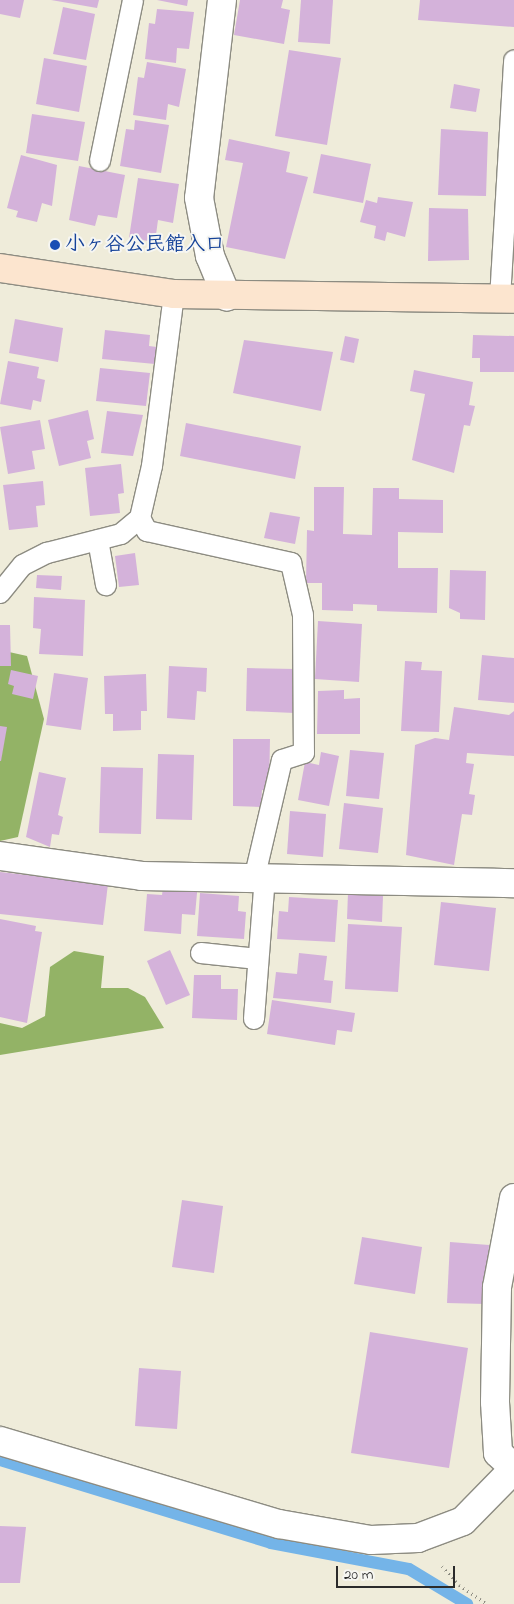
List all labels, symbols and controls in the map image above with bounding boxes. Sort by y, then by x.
place label: 小ヶ谷公民館入口 [65,233,225,257]
marker: 小ヶ谷公民館入口 [49,239,61,251]
scale bar [339,1556,458,1588]
text: 20 m [344,1564,373,1586]

